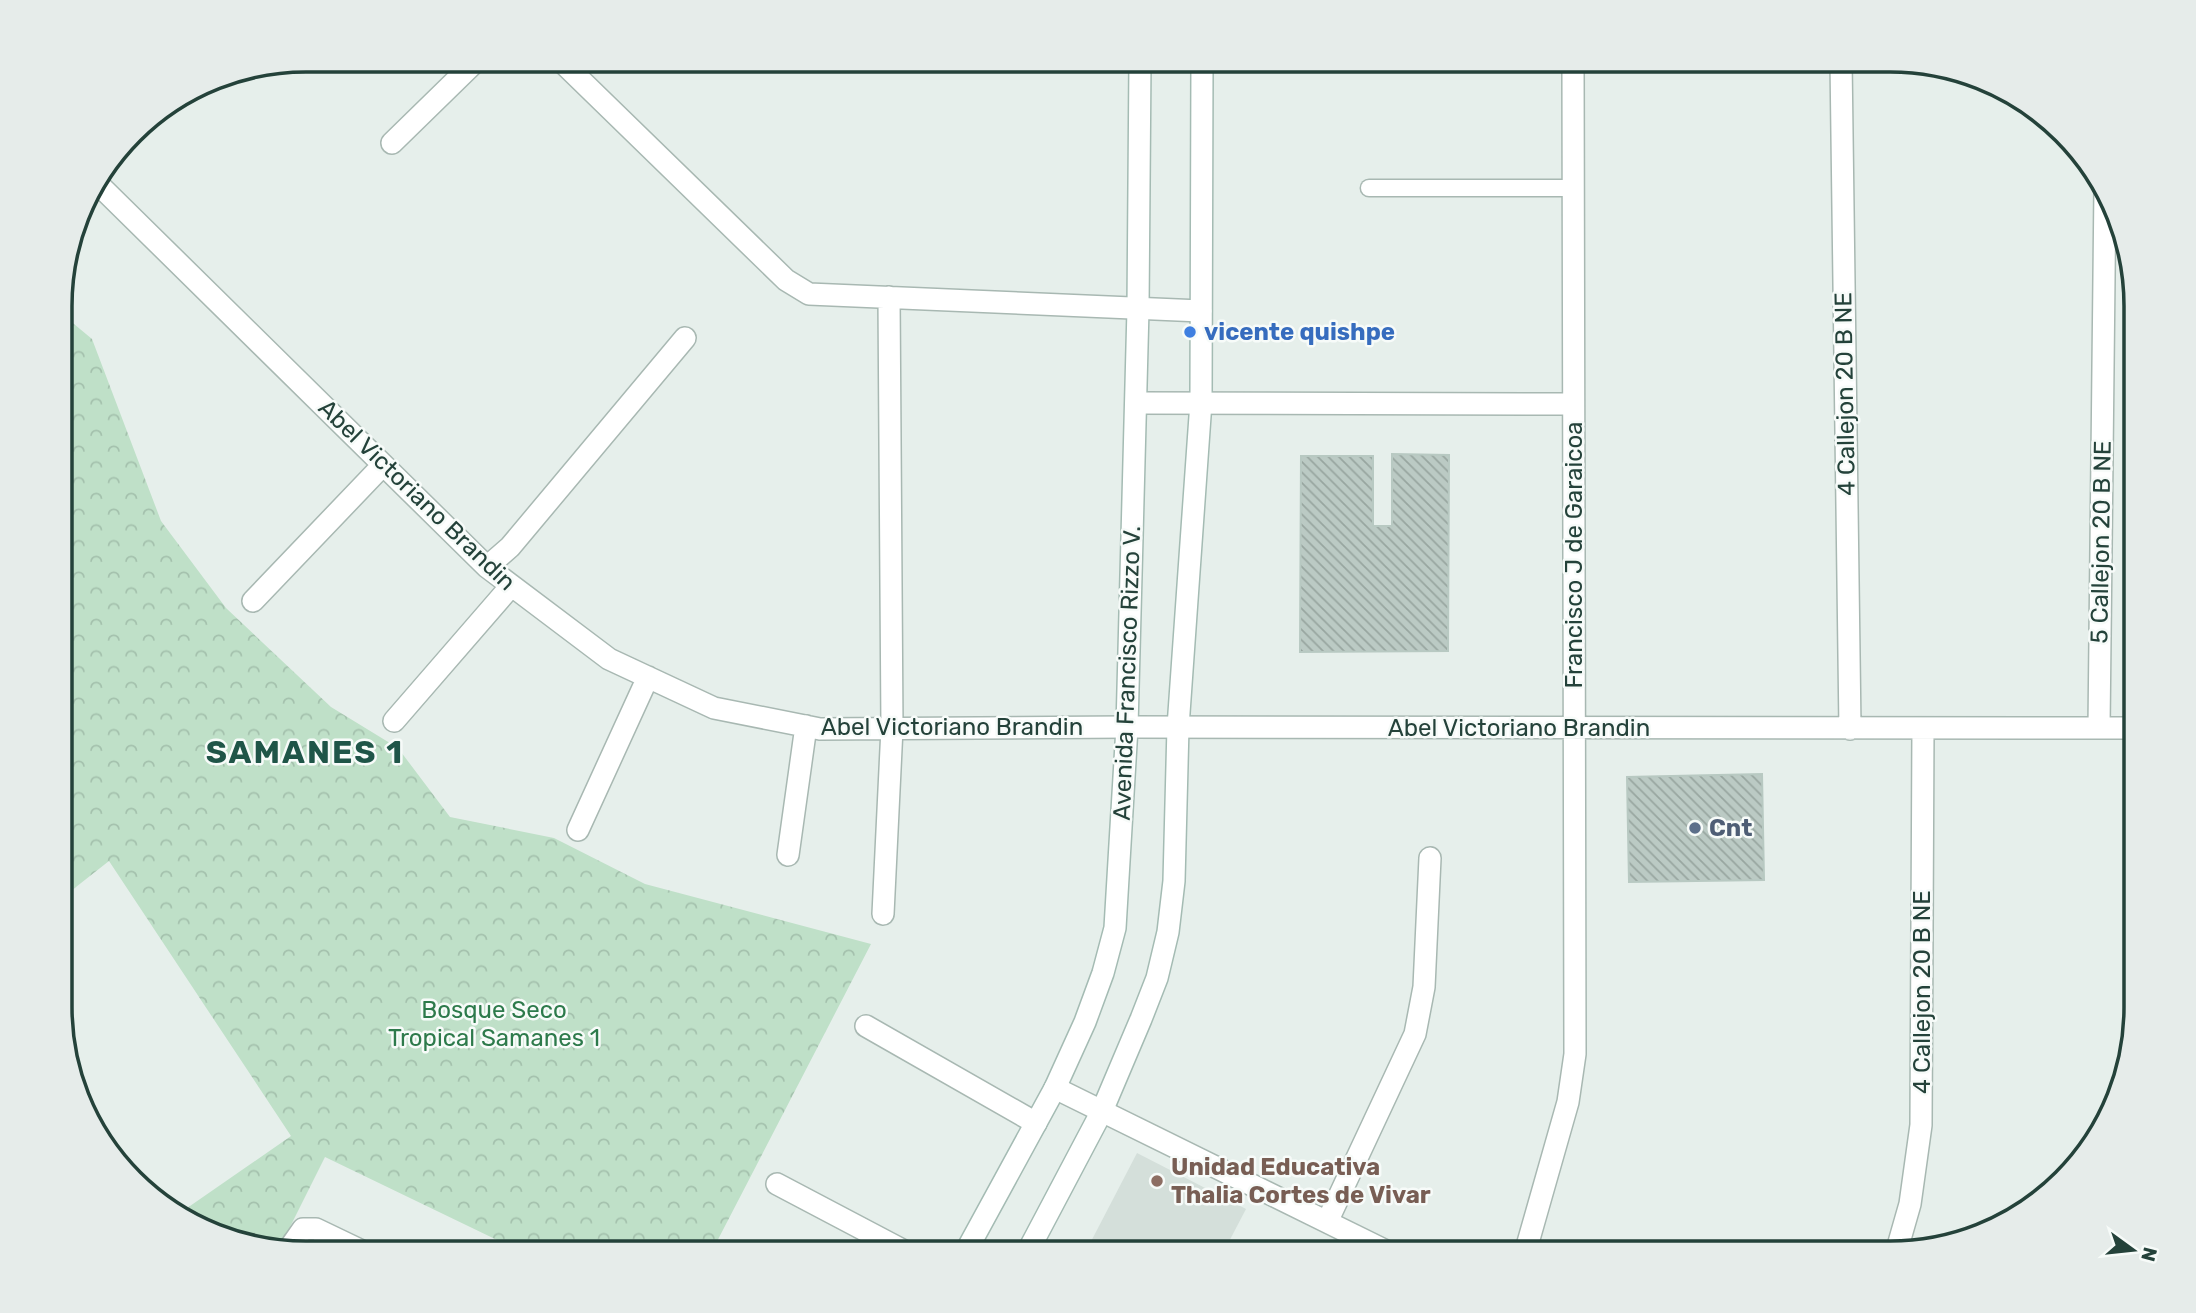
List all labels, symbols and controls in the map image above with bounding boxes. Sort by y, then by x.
street label: 4 Callejon 20 B NE [1829,292,1861,496]
place label: vicente quishpe [1204,318,1395,346]
marker: vicente quishpe [1182,324,1198,340]
street label: Abel Victoriano Brandin [313,394,521,596]
street label: Francisco J de Garaicoa [1560,421,1588,689]
street label: 5 Callejon 20 B NE [2085,440,2117,644]
street label: Avenida Francisco Rizzo V. [1108,525,1146,821]
street label: Abel Victoriano Brandin [821,713,1083,741]
street label: Abel Victoriano Brandin [1388,714,1650,742]
district label: SAMANES 1 [206,733,404,771]
place label: Cnt [1709,814,1752,842]
marker: Cnt [1687,820,1703,836]
street label: 4 Callejon 20 B NE [1908,890,1936,1094]
park label: Bosque Seco Tropical Samanes 1 [388,996,600,1052]
place label: Unidad Educativa Thalia Cortes de Vivar [1171,1153,1431,1209]
marker: Unidad Educativa Thalia Cortes de Vivar [1149,1173,1165,1189]
north arrow [2098,1215,2168,1285]
text: N [2136,1245,2162,1264]

